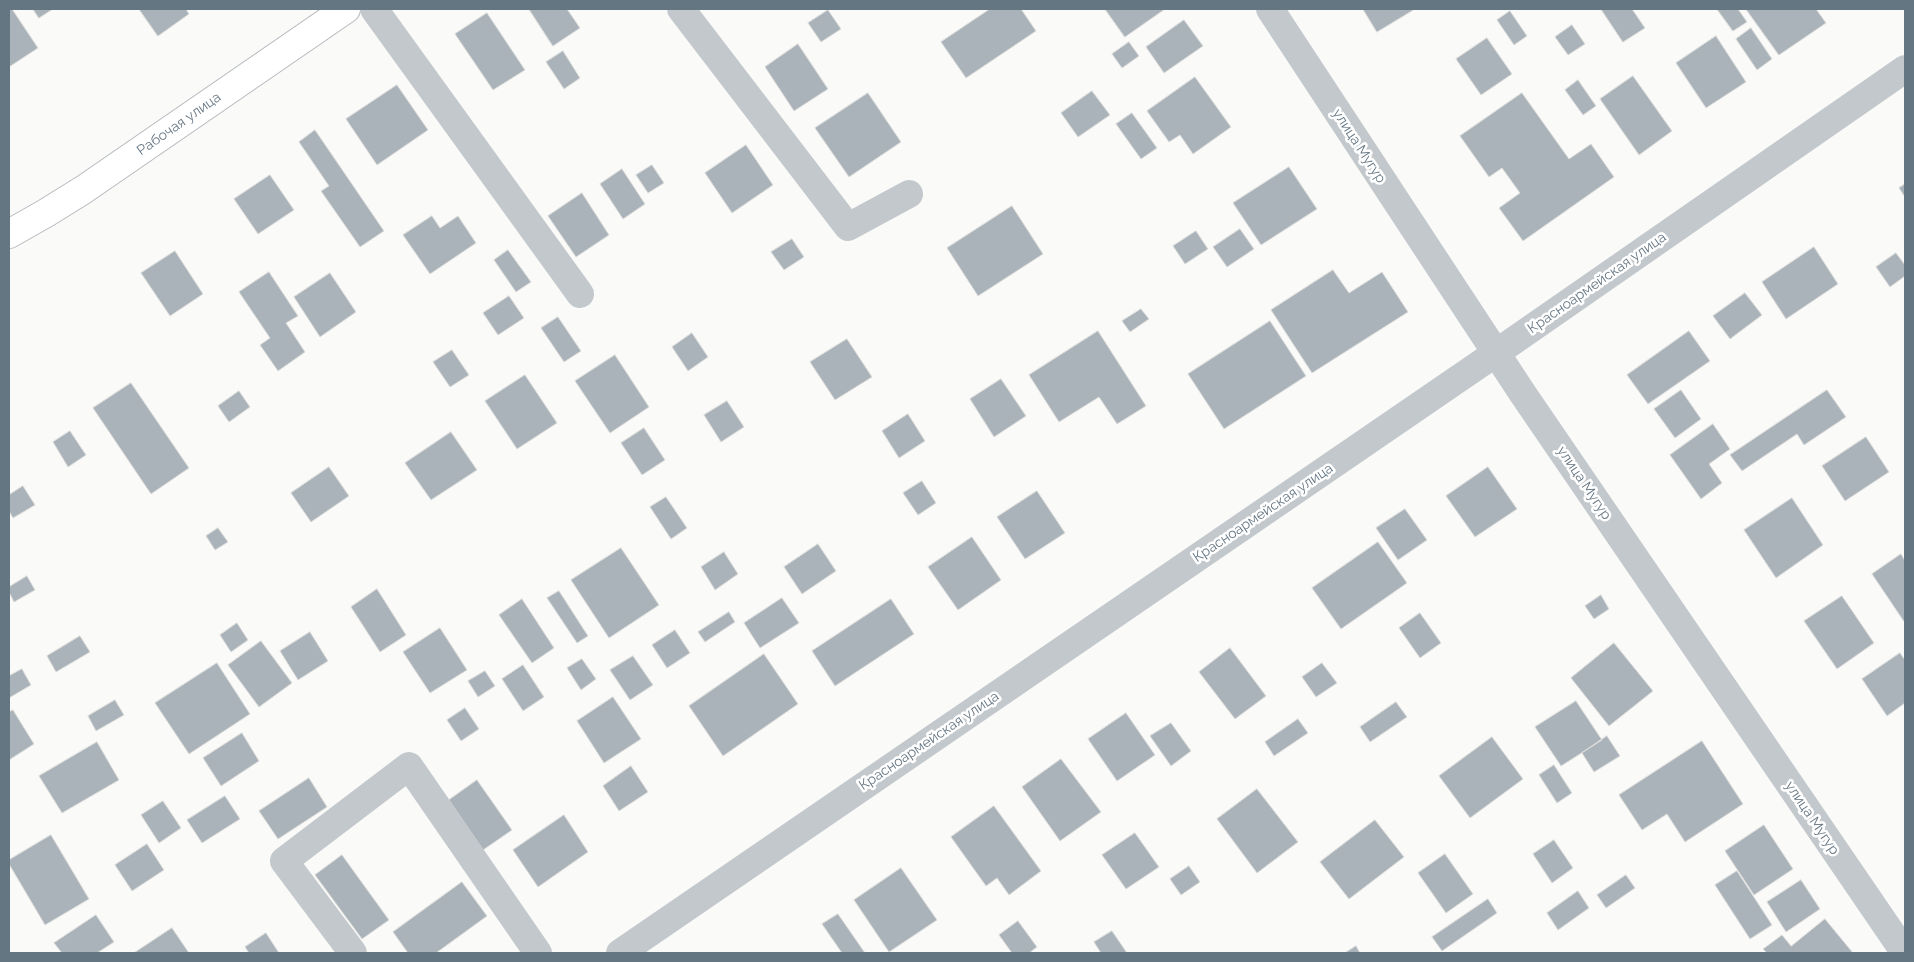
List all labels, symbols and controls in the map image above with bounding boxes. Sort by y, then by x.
street label: Рабочая улица [134,89,224,159]
street label: улица Мугур [1329,106,1389,186]
street label: Красноармейская улица [1525,229,1669,337]
street label: улица Мугур [1553,443,1615,523]
street label: Красноармейская улица [1190,460,1336,566]
street label: Красноармейская улица [856,688,1002,794]
street label: улица Мугур [1781,778,1843,858]

